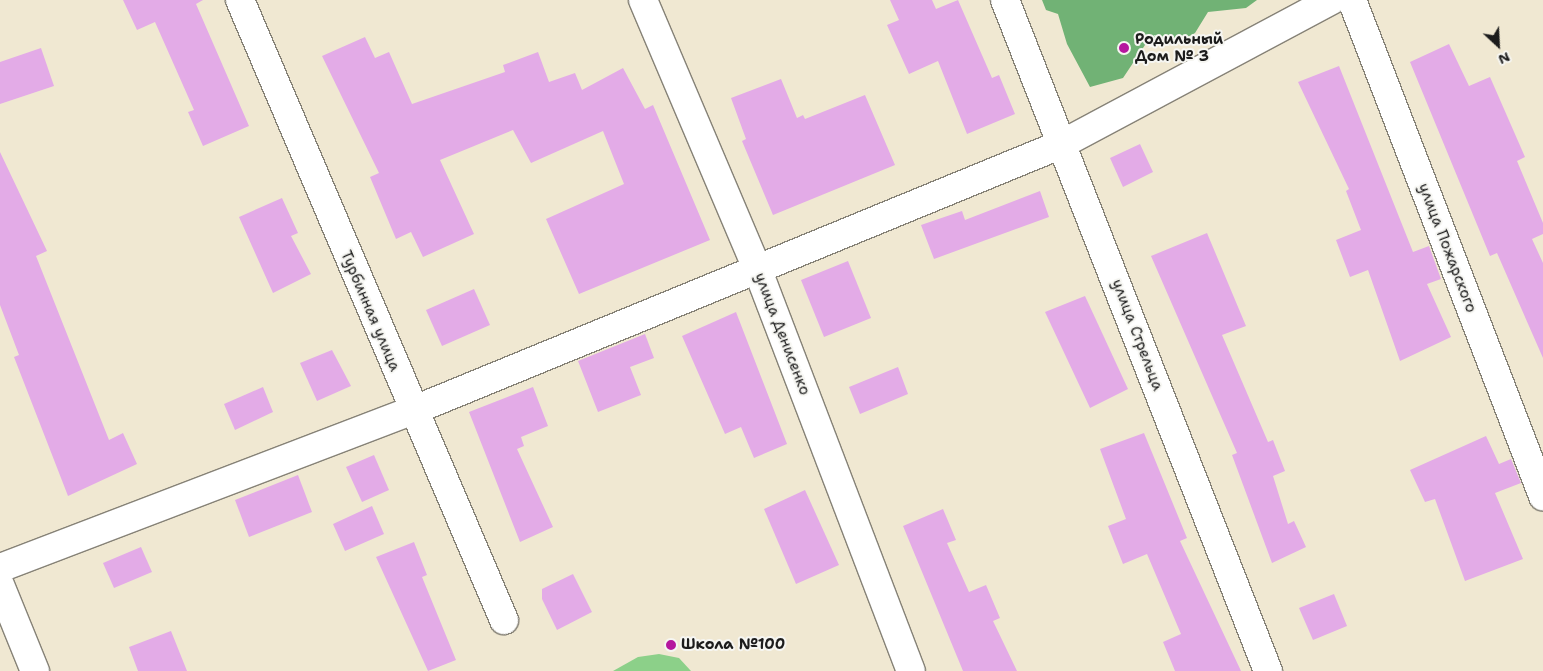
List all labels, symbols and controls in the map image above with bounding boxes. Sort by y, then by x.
north arrow [1473,20,1523,70]
place label: Родильный Дом № 3 [1135,30,1223,65]
marker: Родильный Дом № 3 [1117,41,1131,55]
text: N [1496,48,1513,69]
street label: улица Пожарского [1414,181,1480,315]
street label: Турбинная улица [336,248,404,374]
street label: улица Денисенко [750,270,814,398]
street label: улица Стрельца [1108,277,1166,393]
place label: Школа №100 [681,636,785,654]
marker: Школа №100 [665,639,677,651]

